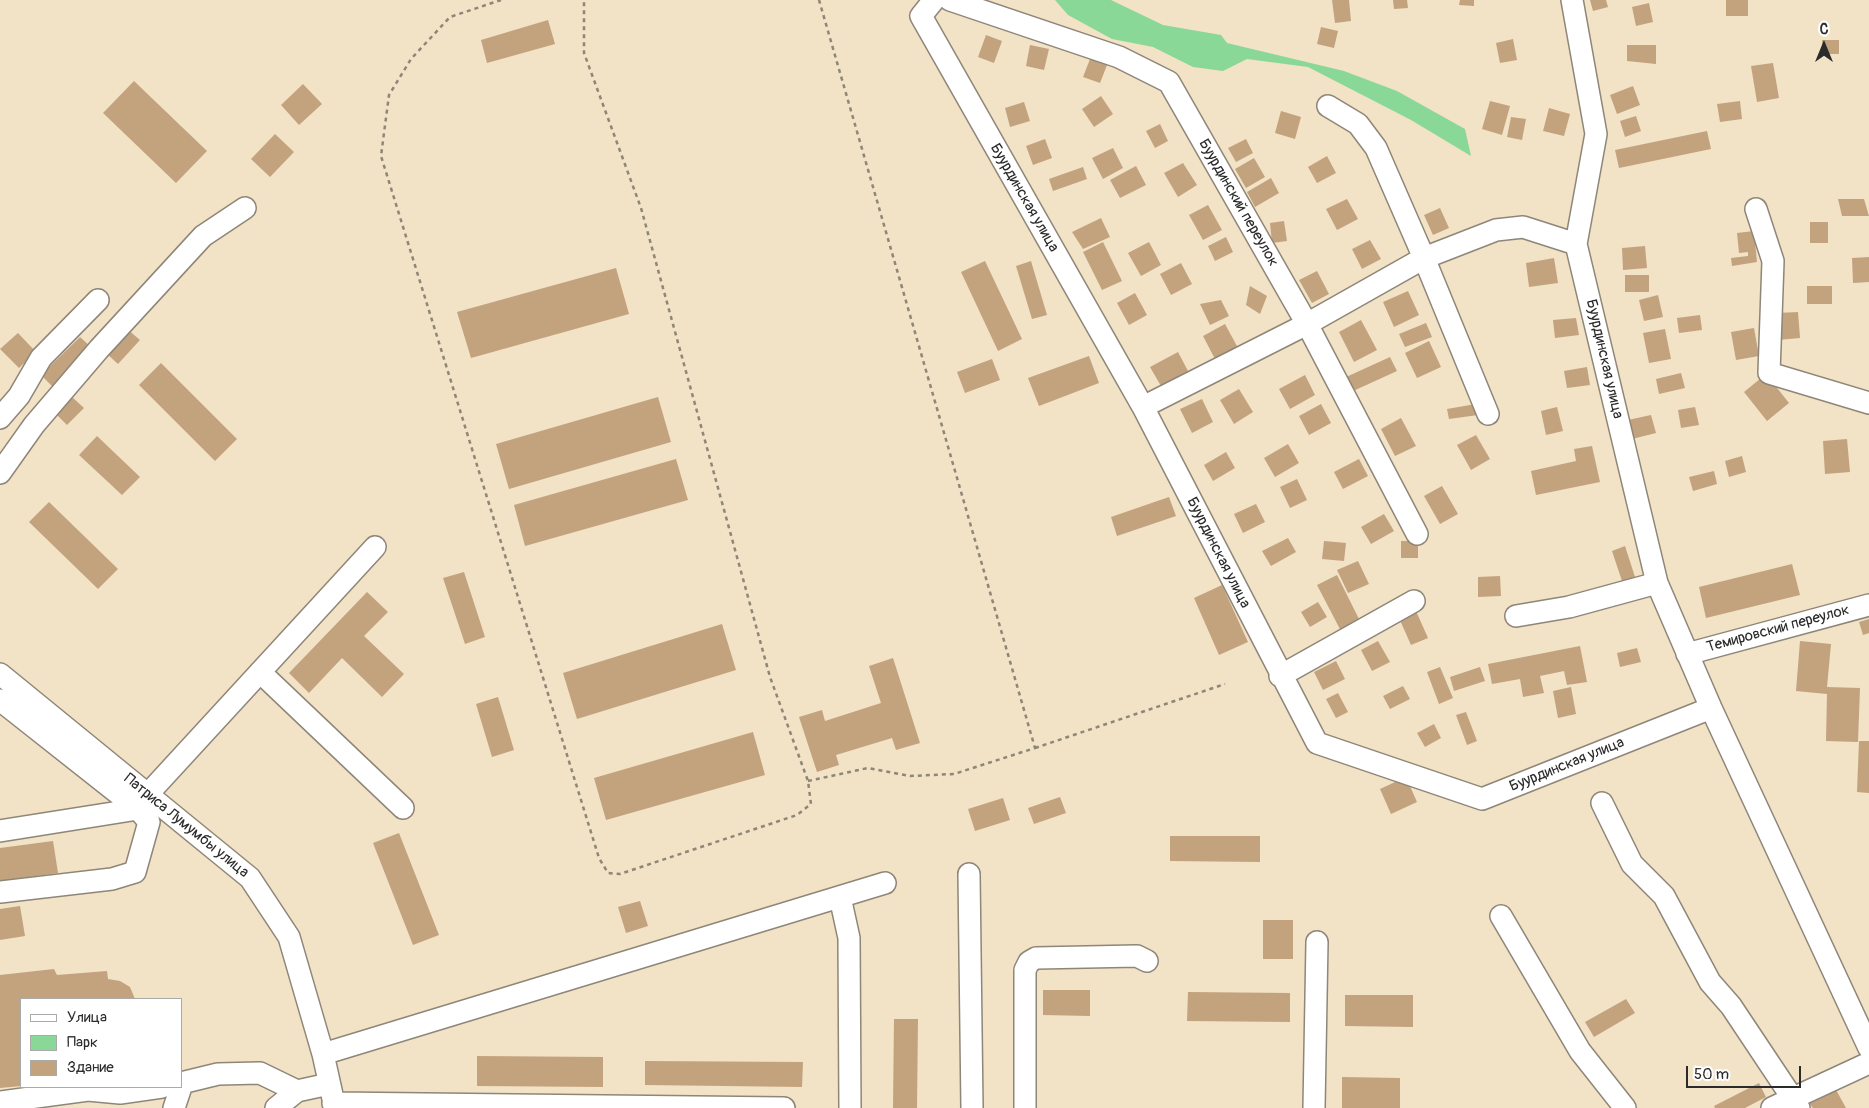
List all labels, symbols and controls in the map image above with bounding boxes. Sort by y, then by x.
north arrow [1799,20,1849,70]
text: С [1820,21,1828,38]
street label: Буурдинский переулок [1194,136,1282,270]
street label: Буурдинская улица [986,141,1062,255]
street label: Буурдинская улица [1582,298,1626,420]
street label: Буурдинская улица [1182,495,1254,611]
street label: Темировский переулок [1705,601,1851,657]
street label: Буурдинская улица [1507,734,1627,796]
street label: Патриса Лумумбы улица [120,770,252,882]
legend [20,998,182,1088]
text: Улица [67,1008,107,1027]
text: Парк [67,1033,98,1052]
scale bar [1689,1056,1804,1088]
text: Здание [67,1058,114,1077]
text: 50 m [1694,1065,1729,1084]

